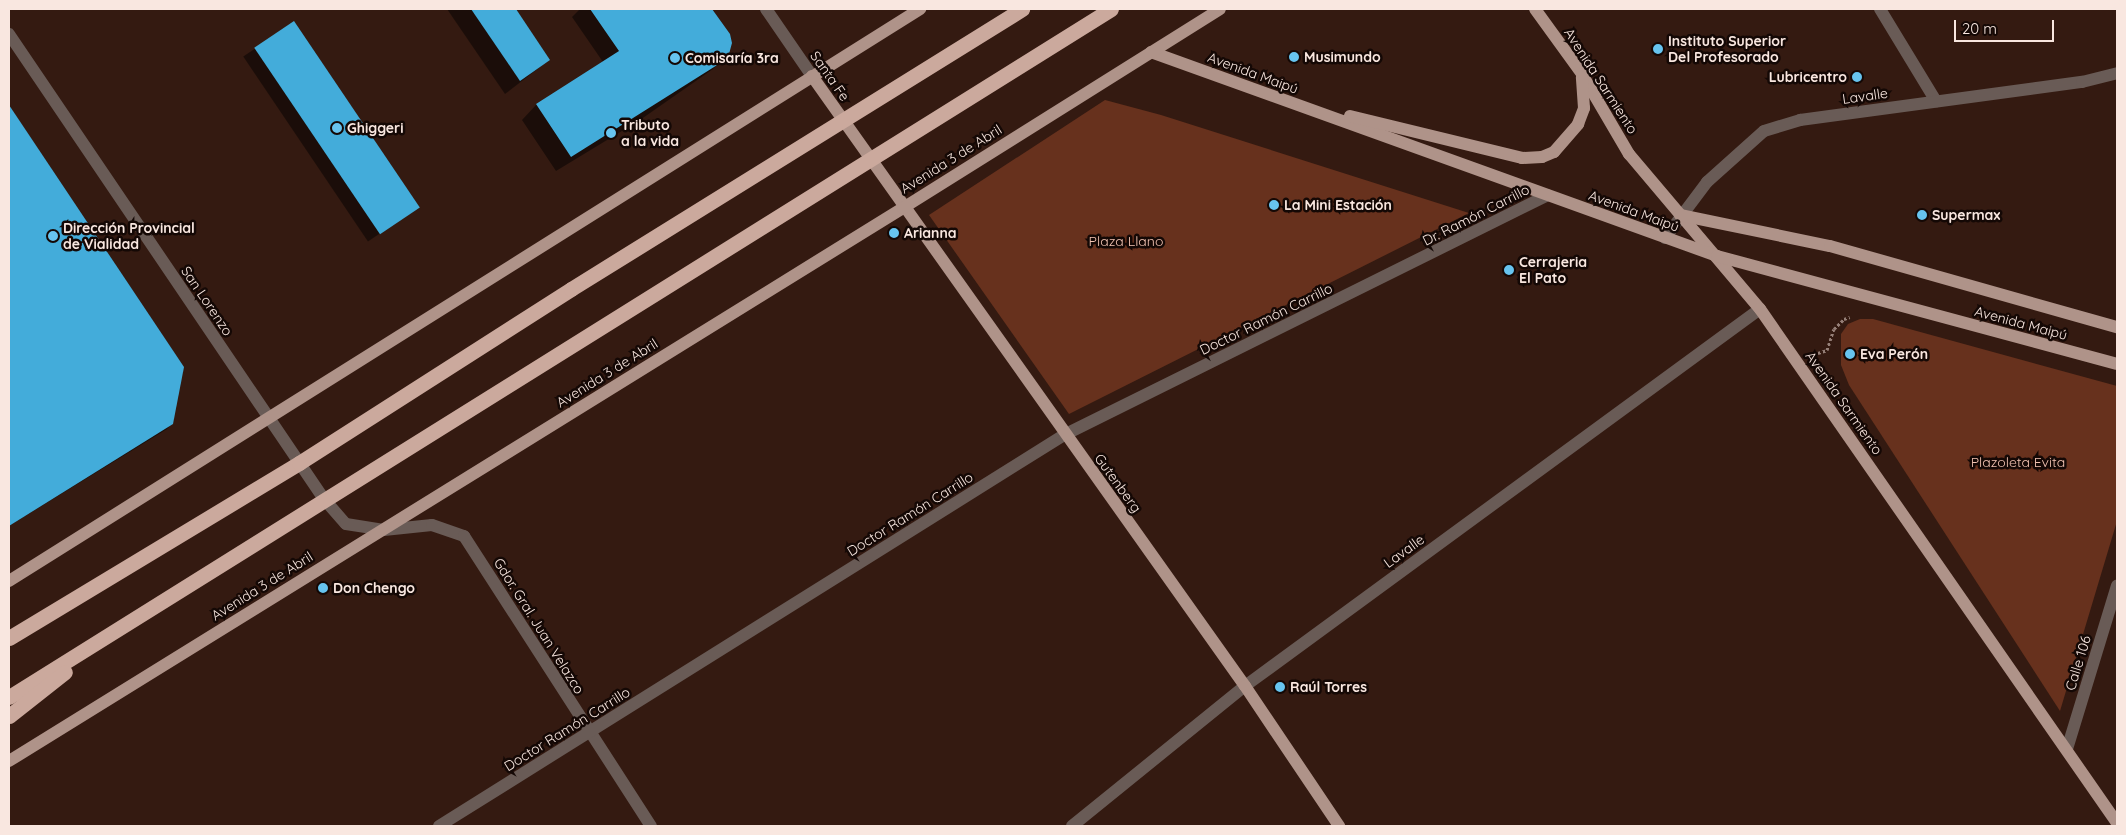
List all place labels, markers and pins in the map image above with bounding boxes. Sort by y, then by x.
place label: Instituto Superior Del Profesorado [1668,33,1786,65]
marker: Instituto Superior Del Profesorado [1652,43,1664,55]
place label: Musimundo [1304,49,1381,65]
place label: Comisaría 3ra [685,50,779,66]
marker: Musimundo [1288,51,1300,63]
marker: Comisaría 3ra [669,52,681,64]
place label: Lubricentro [1769,69,1847,85]
marker: Lubricentro [1851,71,1863,83]
place label: Tributo a la vida [621,117,679,150]
place label: Ghiggeri [347,120,403,136]
marker: Ghiggeri [331,122,343,134]
marker: Tributo a la vida [605,127,617,139]
place label: La Mini Estación [1284,197,1392,213]
marker: La Mini Estación [1268,199,1280,211]
place label: Supermax [1932,207,2000,223]
marker: Supermax [1916,209,1928,221]
place label: Dirección Provincial de Vialidad [63,220,195,252]
place label: Arianna [904,225,957,241]
marker: Arianna [888,227,900,239]
marker: Dirección Provincial de Vialidad [47,230,59,242]
place label: Cerrajeria El Pato [1519,254,1587,286]
marker: Cerrajeria El Pato [1503,264,1515,276]
place label: Eva Perón [1860,346,1928,362]
marker: Eva Perón [1844,348,1856,360]
place label: Don Chengo [333,580,415,596]
marker: Don Chengo [317,582,329,594]
place label: Raúl Torres [1290,679,1367,695]
marker: Raúl Torres [1274,681,1286,693]

